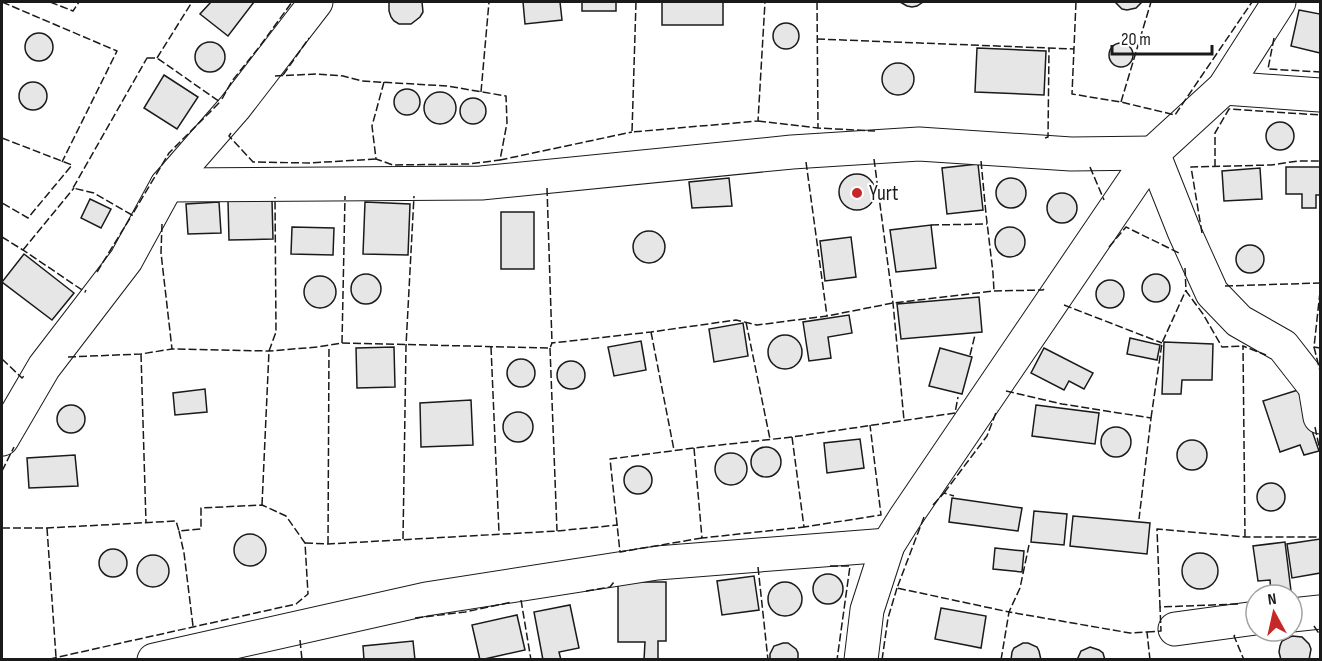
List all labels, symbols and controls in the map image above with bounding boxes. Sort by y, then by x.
scale bar [1112,18,1212,56]
text: 20 m [1121,29,1151,50]
place label: Yurt [869,181,898,206]
marker: Yurt [850,186,864,200]
north arrow [1244,583,1304,643]
text: N [1267,590,1278,610]

